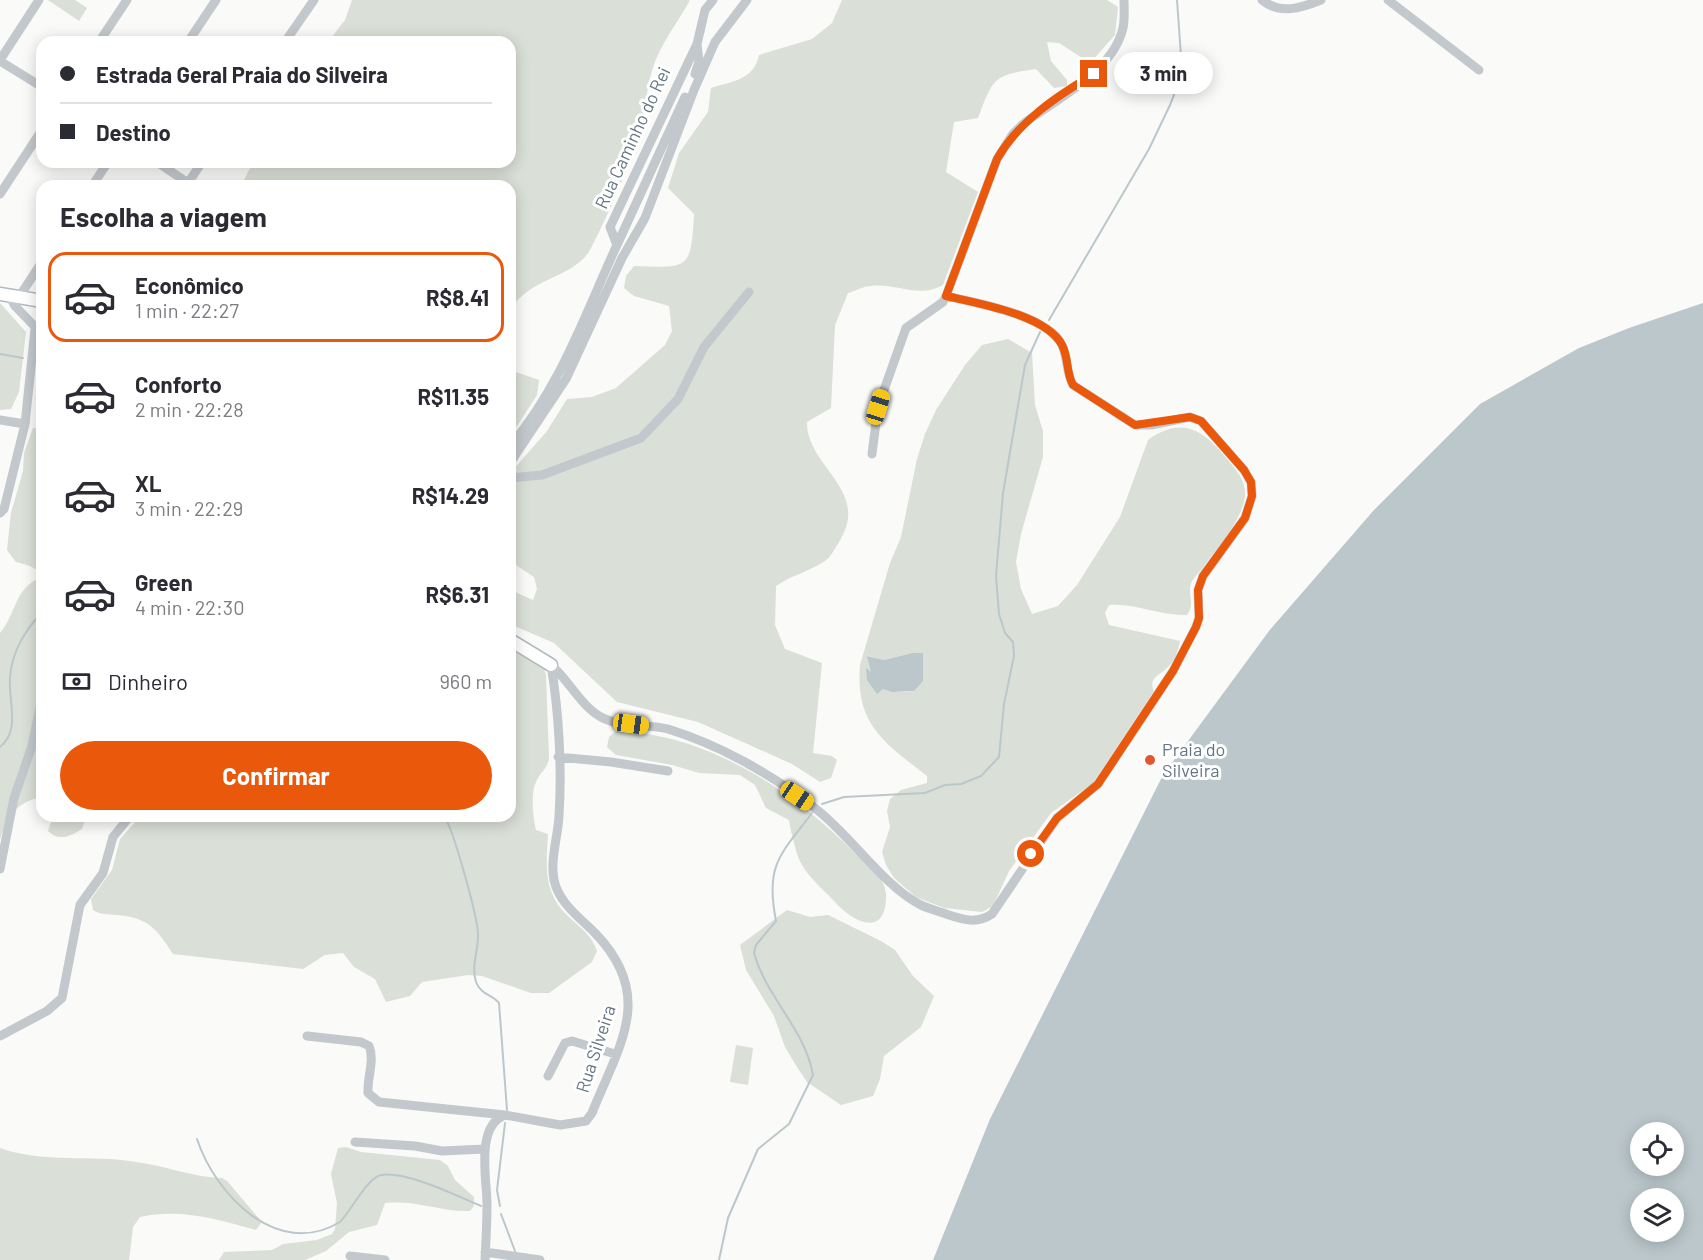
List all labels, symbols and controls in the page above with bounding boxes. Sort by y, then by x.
callout: 3 min [1115,53,1214,95]
route end [1080,60,1107,87]
text: Estrada Geral Praia do Silveira [96,61,388,87]
text: 3 min [1140,61,1187,85]
street label: Rua Caminho do Rei [590,63,675,212]
text: Destino [96,119,171,145]
text: Escolha a viagem [60,200,267,232]
icon: car [63,270,117,324]
text: Econômico [135,272,244,298]
text: R$8.41 [426,284,489,310]
text: 1 min · 22:27 [135,298,239,322]
icon: car [63,369,117,423]
text: Conforto [135,371,222,397]
text: R$11.35 [417,383,489,409]
car [864,387,892,427]
text: 2 min · 22:28 [135,397,244,421]
icon: car [63,468,117,522]
text: XL [135,470,161,496]
text: R$14.29 [412,482,489,508]
text: 3 min · 22:29 [135,496,243,520]
icon: car [63,567,117,621]
text: Green [135,569,193,595]
text: R$6.31 [426,581,489,607]
text: 4 min · 22:30 [135,595,244,619]
icon: cash [60,665,93,698]
text: Dinheiro [108,668,188,694]
text: 960 m [439,669,492,693]
car [612,713,650,735]
place label: Praia do Silveira [1162,738,1225,781]
button: Confirmar [60,741,492,810]
marker: Praia do Silveira [1143,753,1157,767]
car [777,778,817,814]
route start [1017,840,1044,867]
street label: Rua Silveira [571,1002,620,1095]
map controls [1630,1122,1684,1242]
button: locate [1630,1122,1684,1176]
button: layers [1630,1188,1684,1242]

